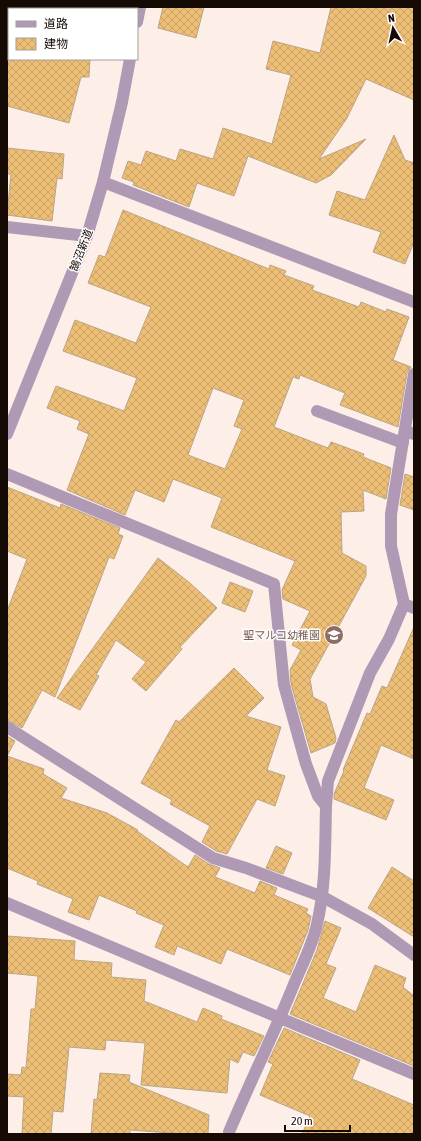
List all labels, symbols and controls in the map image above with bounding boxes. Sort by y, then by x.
legend [8,8,138,60]
north arrow [373,8,413,48]
text: N [387,12,396,25]
text: 道路 [44,17,68,31]
text: 建物 [44,37,68,51]
street label: 鵠沼新道 [68,227,94,273]
school or university icon: 聖マルコ幼稚園 [323,624,345,646]
place label: 聖マルコ幼稚園 [243,629,320,641]
scale bar [285,1107,350,1133]
text: 20 m [291,1114,313,1128]

